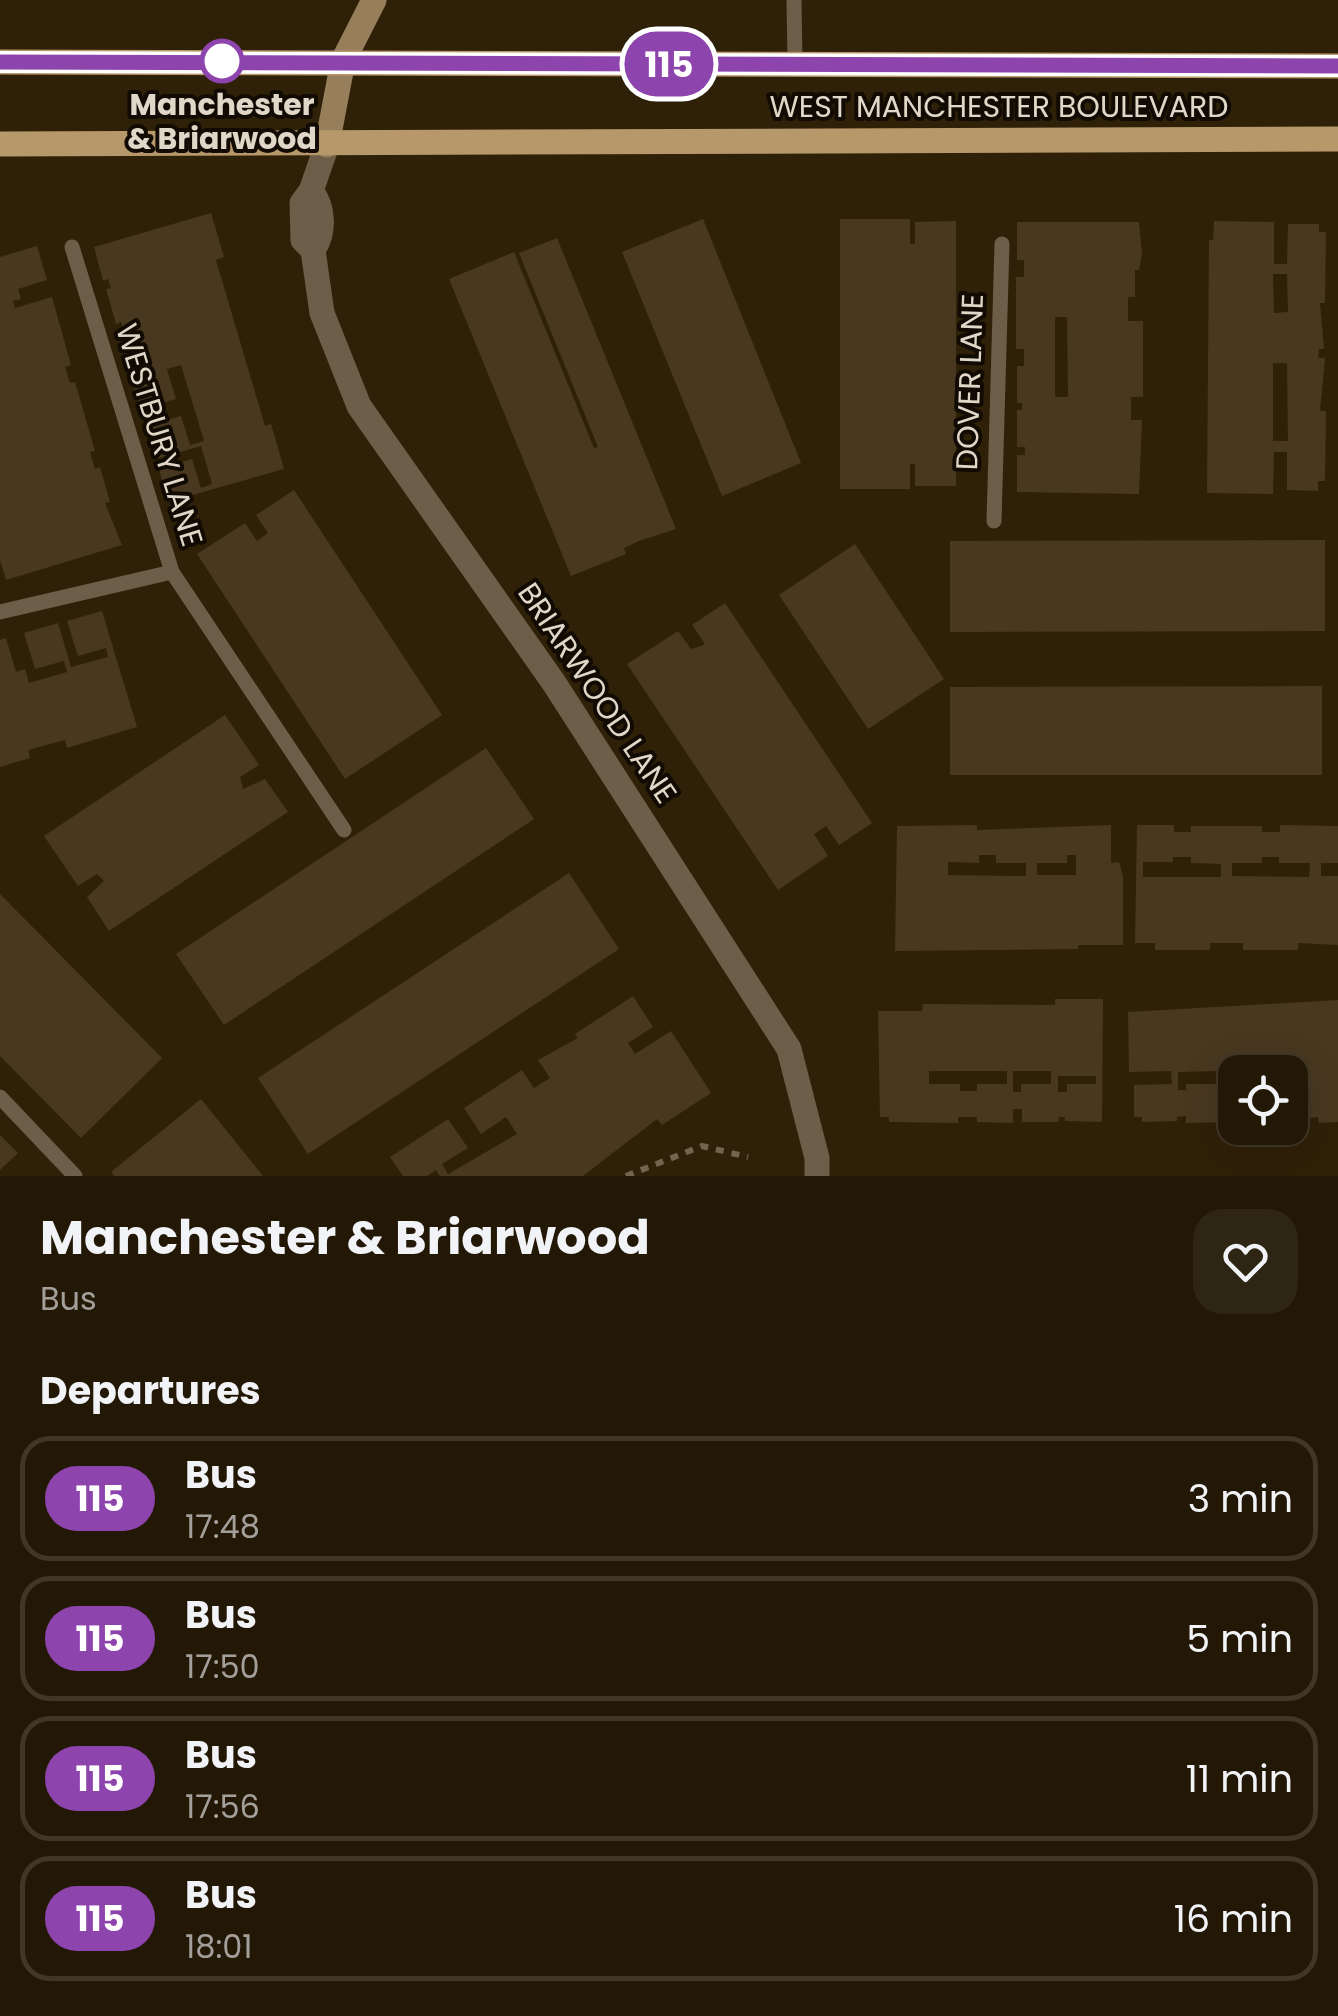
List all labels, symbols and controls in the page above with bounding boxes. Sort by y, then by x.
line badge: 115 [612,32,726,96]
marker: Manchester & Briarwood [201,40,243,82]
text: 115 [644,40,694,89]
place label: Manchester & Briarwood [127,83,317,160]
street label: WEST MANCHESTER BOULEVARD [770,85,1228,128]
street label: DOVER LANE [945,293,994,471]
street label: WESTBURY LANE [105,318,214,551]
street label: BRIARWOOD LANE [508,574,687,812]
map controls [1218,1055,1308,1145]
button: locate [1218,1055,1308,1145]
text: Manchester & Briarwood [40,1204,650,1271]
button: heart [1193,1209,1298,1314]
text: Bus [40,1276,97,1321]
text: Departures [40,1364,261,1417]
text: Bus [185,1448,257,1501]
text: 3 min [1188,1472,1293,1525]
text: 115 [75,1474,125,1523]
text: 17:48 [185,1504,260,1549]
text: Bus [185,1588,257,1641]
text: 5 min [1186,1612,1293,1665]
text: 115 [75,1614,125,1663]
text: 17:50 [185,1644,260,1689]
text: Bus [185,1728,257,1781]
text: 11 min [1186,1752,1293,1805]
text: 115 [75,1754,125,1803]
text: 17:56 [185,1784,260,1829]
text: Bus [185,1868,257,1921]
text: 16 min [1174,1892,1293,1945]
text: 115 [75,1894,125,1943]
text: 18:01 [185,1924,253,1969]

